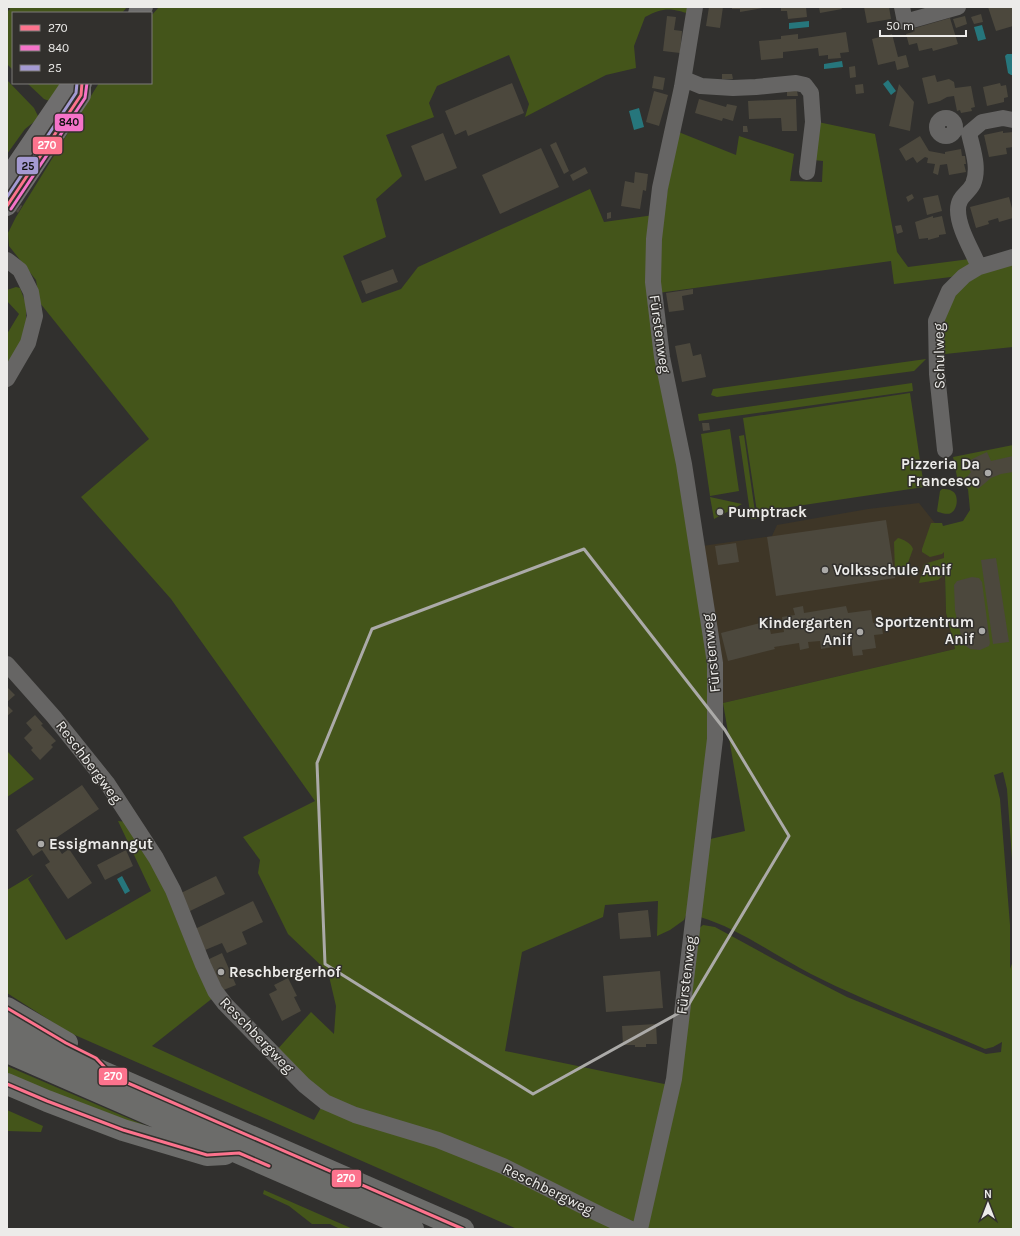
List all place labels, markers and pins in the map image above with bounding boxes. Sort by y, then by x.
place label: Pizzeria Da Francesco [901,455,980,490]
marker: Pizzeria Da Francesco [983,468,993,478]
place label: Pumptrack [728,503,807,521]
marker: Pumptrack [715,507,725,517]
place label: Volksschule Anif [833,561,952,579]
marker: Volksschule Anif [820,565,830,575]
place label: Sportzentrum Anif [875,613,974,648]
place label: Kindergarten Anif [758,614,852,649]
marker: Sportzentrum Anif [977,626,987,636]
marker: Kindergarten Anif [855,627,865,637]
place label: Essigmanngut [49,835,153,853]
marker: Essigmanngut [36,839,46,849]
place label: Reschbergerhof [229,963,341,981]
marker: Reschbergerhof [216,967,226,977]

